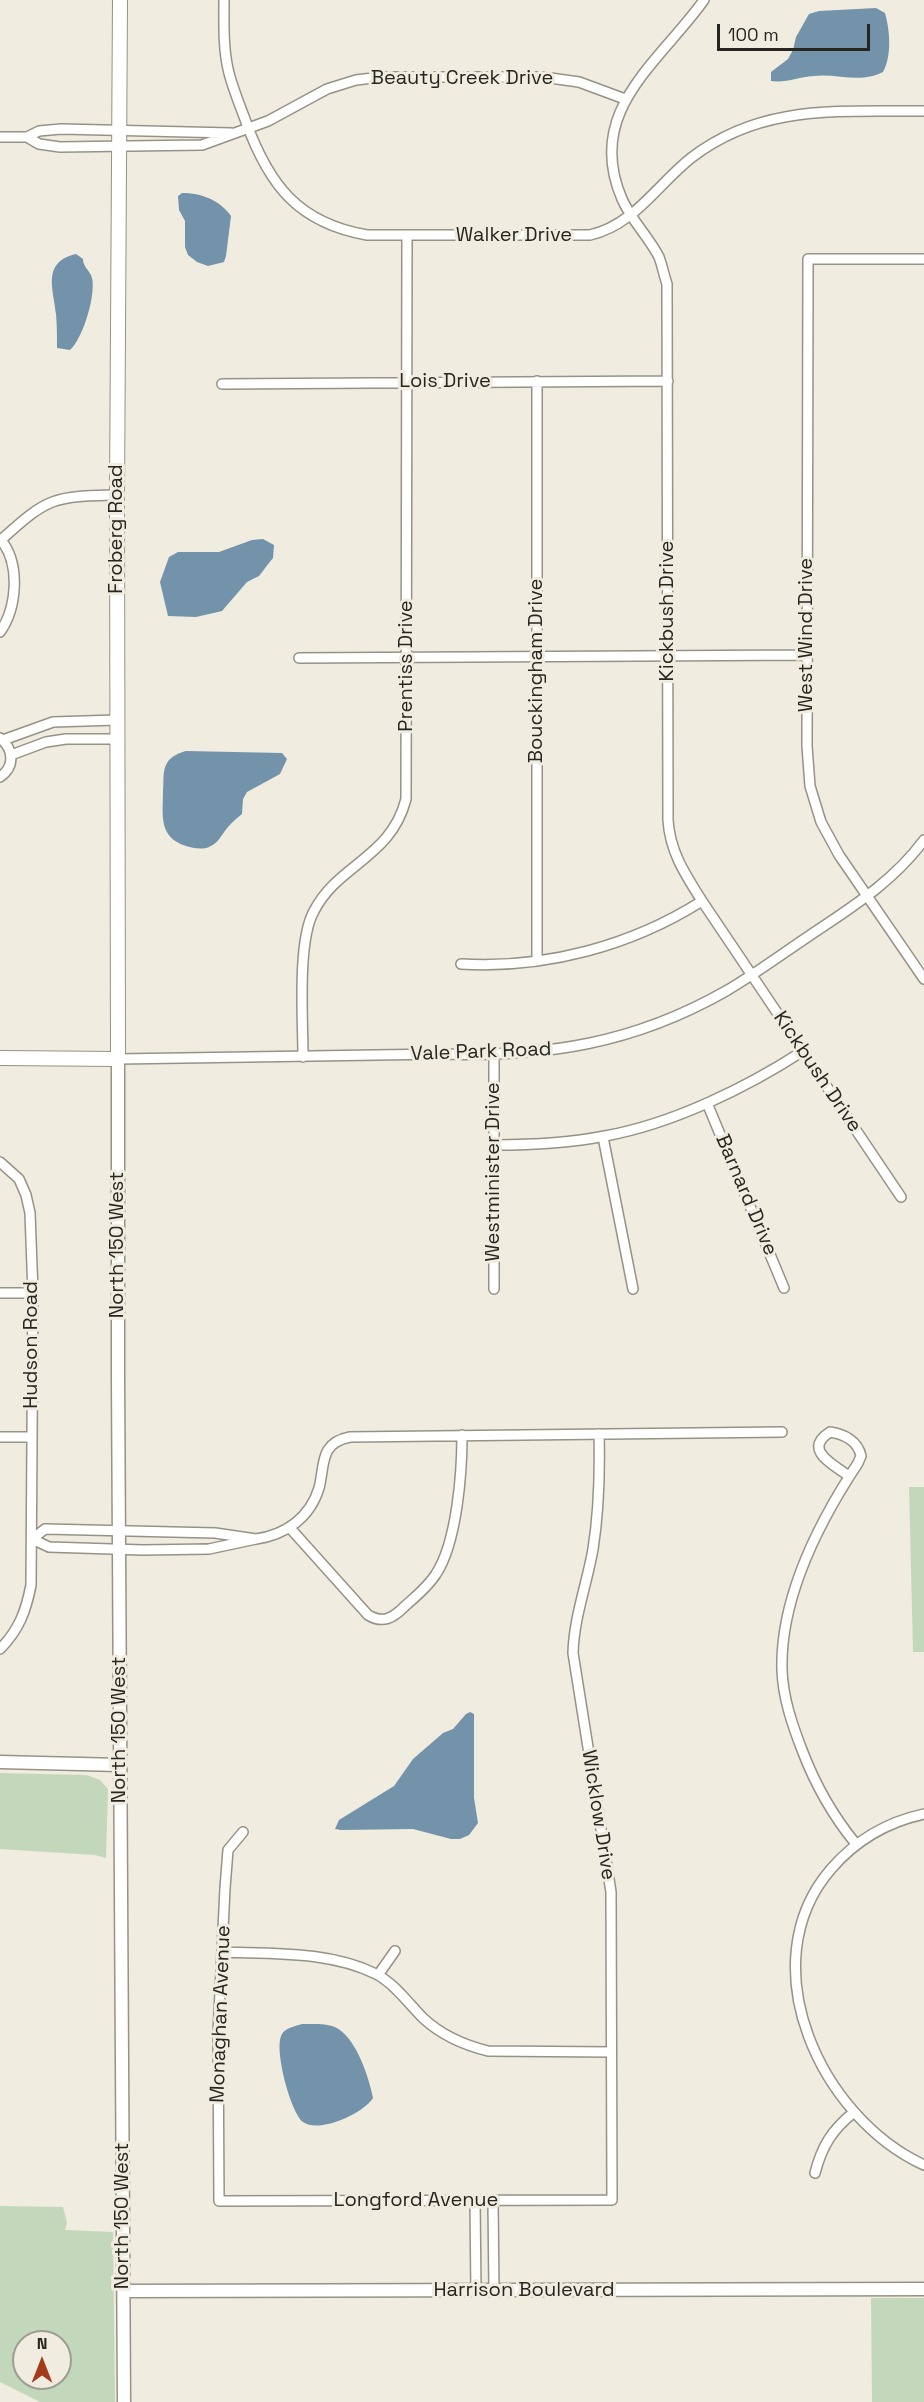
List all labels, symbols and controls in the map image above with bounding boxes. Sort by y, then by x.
scale bar [720,12,873,50]
text: 100 m [728,23,779,46]
street label: Beauty Creek Drive [371,67,553,91]
street label: Walker Drive [456,224,572,248]
street label: Lois Drive [399,370,491,394]
street label: Froberg Road [105,464,129,594]
street label: Kickbush Drive [656,541,680,681]
street label: West Wind Drive [795,558,819,712]
street label: Bouckingham Drive [525,579,549,763]
street label: Prentiss Drive [395,600,419,732]
street label: Kickbush Drive [768,1007,866,1137]
street label: Vale Park Road [410,1038,552,1066]
street label: Westminister Drive [482,1082,506,1262]
street label: Barnard Drive [710,1131,782,1259]
street label: North 150 West [106,1172,130,1318]
street label: Hudson Road [20,1281,44,1409]
street label: North 150 West [108,1657,132,1803]
street label: Wicklow Drive [576,1748,620,1882]
street label: Monaghan Avenue [206,1925,236,2103]
street label: North 150 West [111,2143,135,2289]
street label: Longford Avenue [334,2189,498,2213]
street label: Harrison Boulevard [433,2279,615,2303]
north arrow [12,2330,72,2390]
text: N [37,2333,47,2354]

